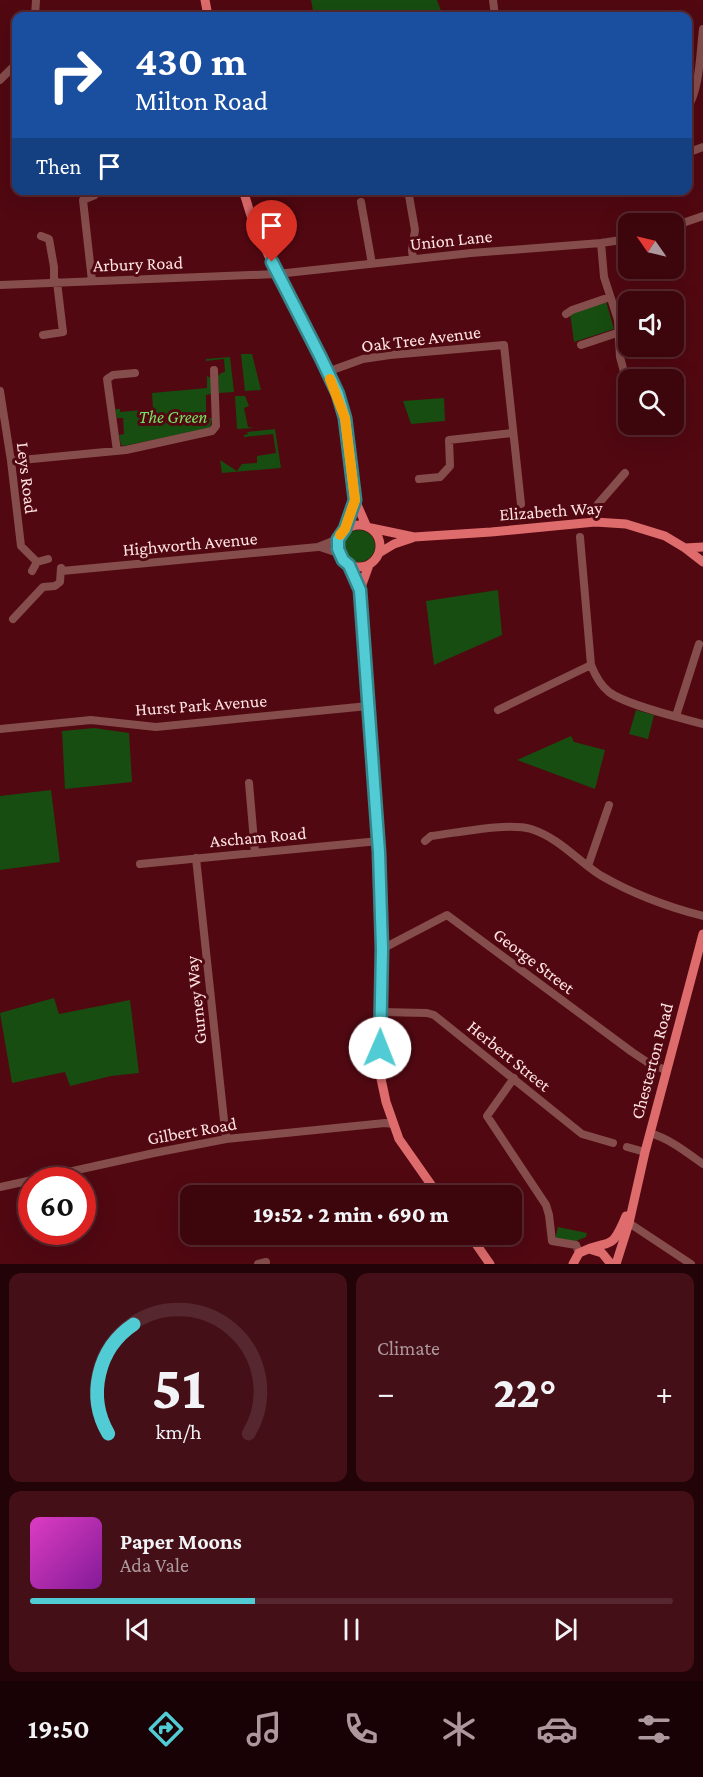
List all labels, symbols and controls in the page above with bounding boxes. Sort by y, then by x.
icon: right [36,36,114,114]
text: 430 m [135,37,247,84]
text: Milton Road [135,86,268,116]
icon: arrive [93,150,126,183]
text: Then [36,154,81,179]
pin [246,200,297,262]
icon: arrive [255,209,288,242]
north arrow [618,213,684,279]
map controls [618,213,684,435]
street label: Union Lane [409,226,493,254]
street label: Arbury Road [93,252,184,276]
button: sound [618,291,684,357]
street label: Oak Tree Avenue [360,322,482,356]
button: search [618,369,684,435]
park label: The Green [139,407,207,427]
street label: Leys Road [13,441,41,515]
street label: Elizabeth Way [499,497,604,525]
street label: Highworth Avenue [122,528,258,560]
street label: Hurst Park Avenue [134,690,268,720]
street label: Ascham Road [209,823,308,851]
street label: George Street [489,924,579,999]
street label: Gurney Way [181,954,211,1045]
street label: Chesterton Road [627,1000,677,1121]
position arrow [348,1016,412,1080]
street label: Herbert Street [463,1016,555,1096]
street label: Gilbert Road [146,1113,239,1149]
speed limit sign: 60 [18,1167,96,1245]
text: 19:52 · 2 min · 690 m [253,1202,449,1227]
text: Climate [377,1337,440,1359]
text: 51 [151,1352,205,1421]
text: 22° [493,1367,557,1417]
text: − [377,1374,394,1411]
text: + [656,1374,673,1411]
text: km/h [155,1421,202,1445]
text: Paper Moons [120,1529,242,1554]
text: Ada Vale [120,1554,189,1576]
icon: previous [121,1613,154,1646]
icon: pause [335,1613,368,1646]
icon: next [549,1613,582,1646]
icon: directions [145,1708,187,1750]
icon: music [243,1708,285,1750]
icon: phone [340,1708,382,1750]
icon: climate [438,1708,480,1750]
icon: car [536,1708,578,1750]
icon: filters [633,1708,675,1750]
text: 19:50 [28,1714,90,1744]

